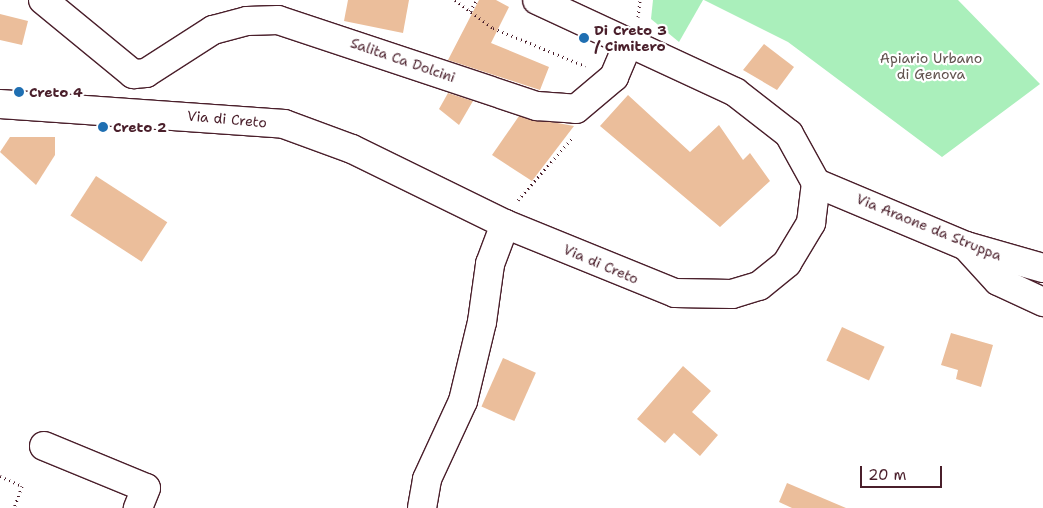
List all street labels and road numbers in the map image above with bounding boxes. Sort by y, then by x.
street label: Salita Ca Dolcini [348,34,458,86]
street label: Via di Creto [186,107,268,131]
street label: Via Araone da Struppa [854,190,1004,264]
street label: Via di Creto [561,241,641,287]

